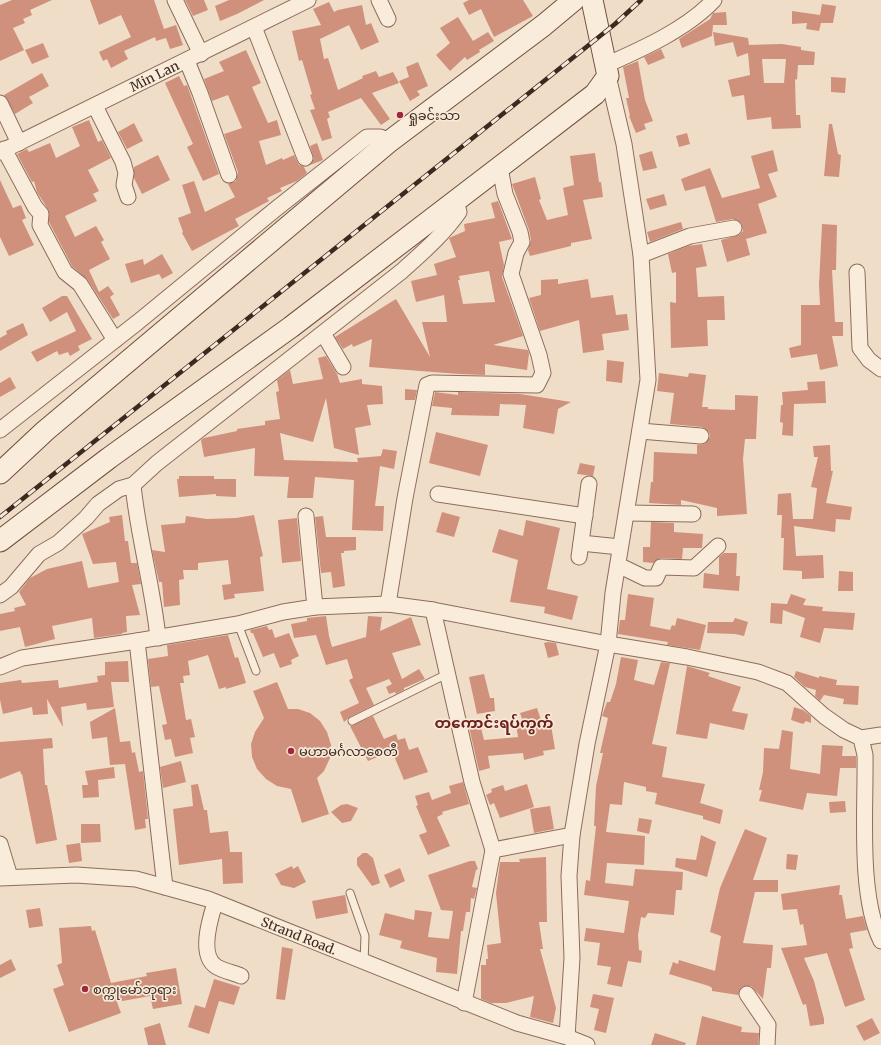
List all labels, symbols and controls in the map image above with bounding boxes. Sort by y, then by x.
street label: Min Lan [127,56,182,95]
place label: ရှုခင်းသာ [408,107,460,126]
marker: ရှုခင်းသာ [395,110,405,120]
district label: တကောင်းရပ်ကွက် [435,713,553,735]
place label: မဟာမင်္ဂလာစေတီ [299,743,398,760]
marker: မဟာမင်္ဂလာစေတီ [286,746,296,756]
street label: Strand Road. [259,913,339,958]
place label: စက္ကုမော်ဘုရား [93,981,177,1000]
marker: စက္ကုမော်ဘုရား [80,984,90,994]

